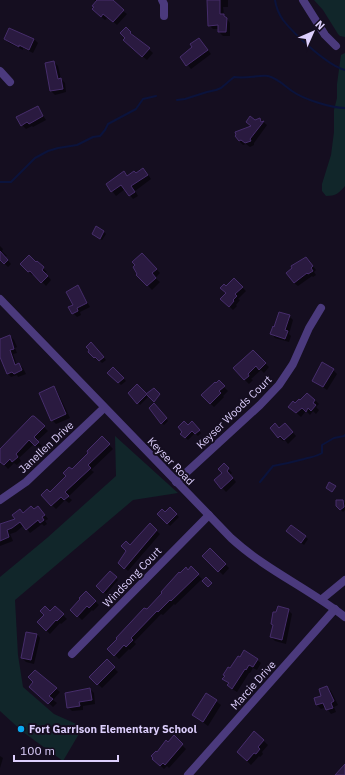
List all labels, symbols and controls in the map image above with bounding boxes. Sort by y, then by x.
north arrow [293,12,333,52]
text: N [312,17,328,33]
street label: Keyser Woods Court [193,372,275,452]
street label: Janellen Drive [16,418,76,476]
street label: Keyser Road [145,434,197,488]
street label: Windsong Court [100,544,164,610]
street label: Marcie Drive [227,658,279,712]
place label: Fort Garrison Elementary School [29,722,197,736]
marker: Fort Garrison Elementary School [16,724,26,734]
scale bar [14,737,118,763]
text: 100 m [20,743,55,758]

